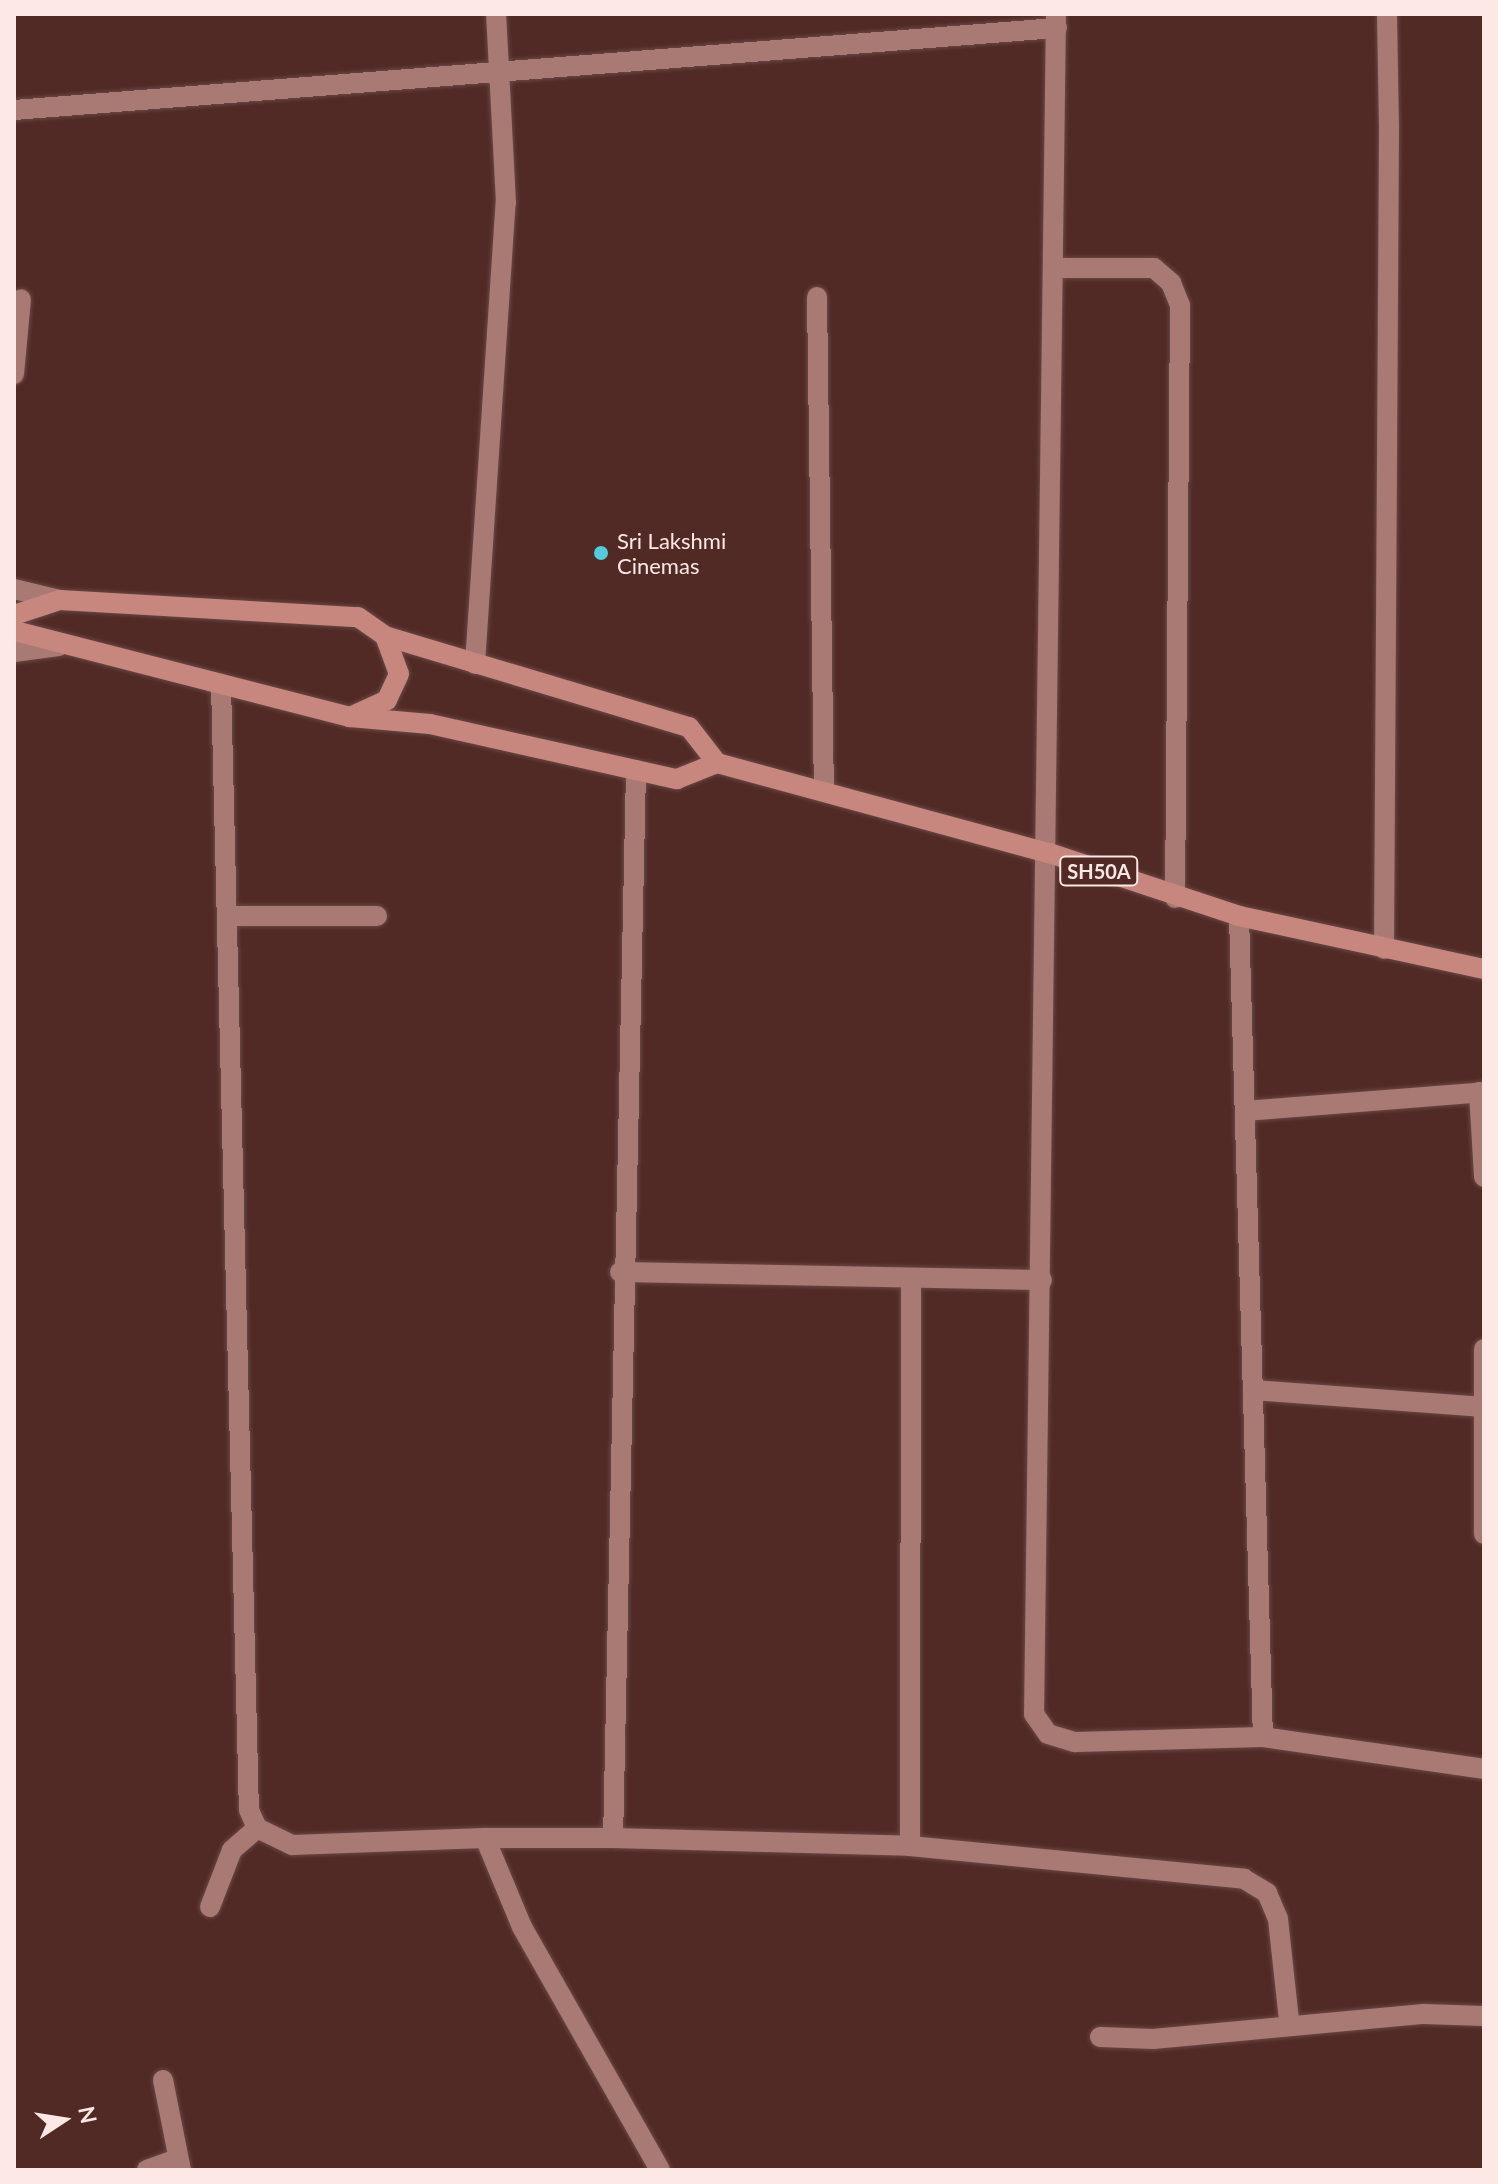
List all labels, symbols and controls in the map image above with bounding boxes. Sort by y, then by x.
place label: Sri Lakshmi Cinemas [617,527,726,578]
marker: Sri Lakshmi Cinemas [592,544,610,562]
road number: SH50A [1059,855,1139,887]
north arrow [24,2080,104,2160]
text: N [73,2104,103,2126]

